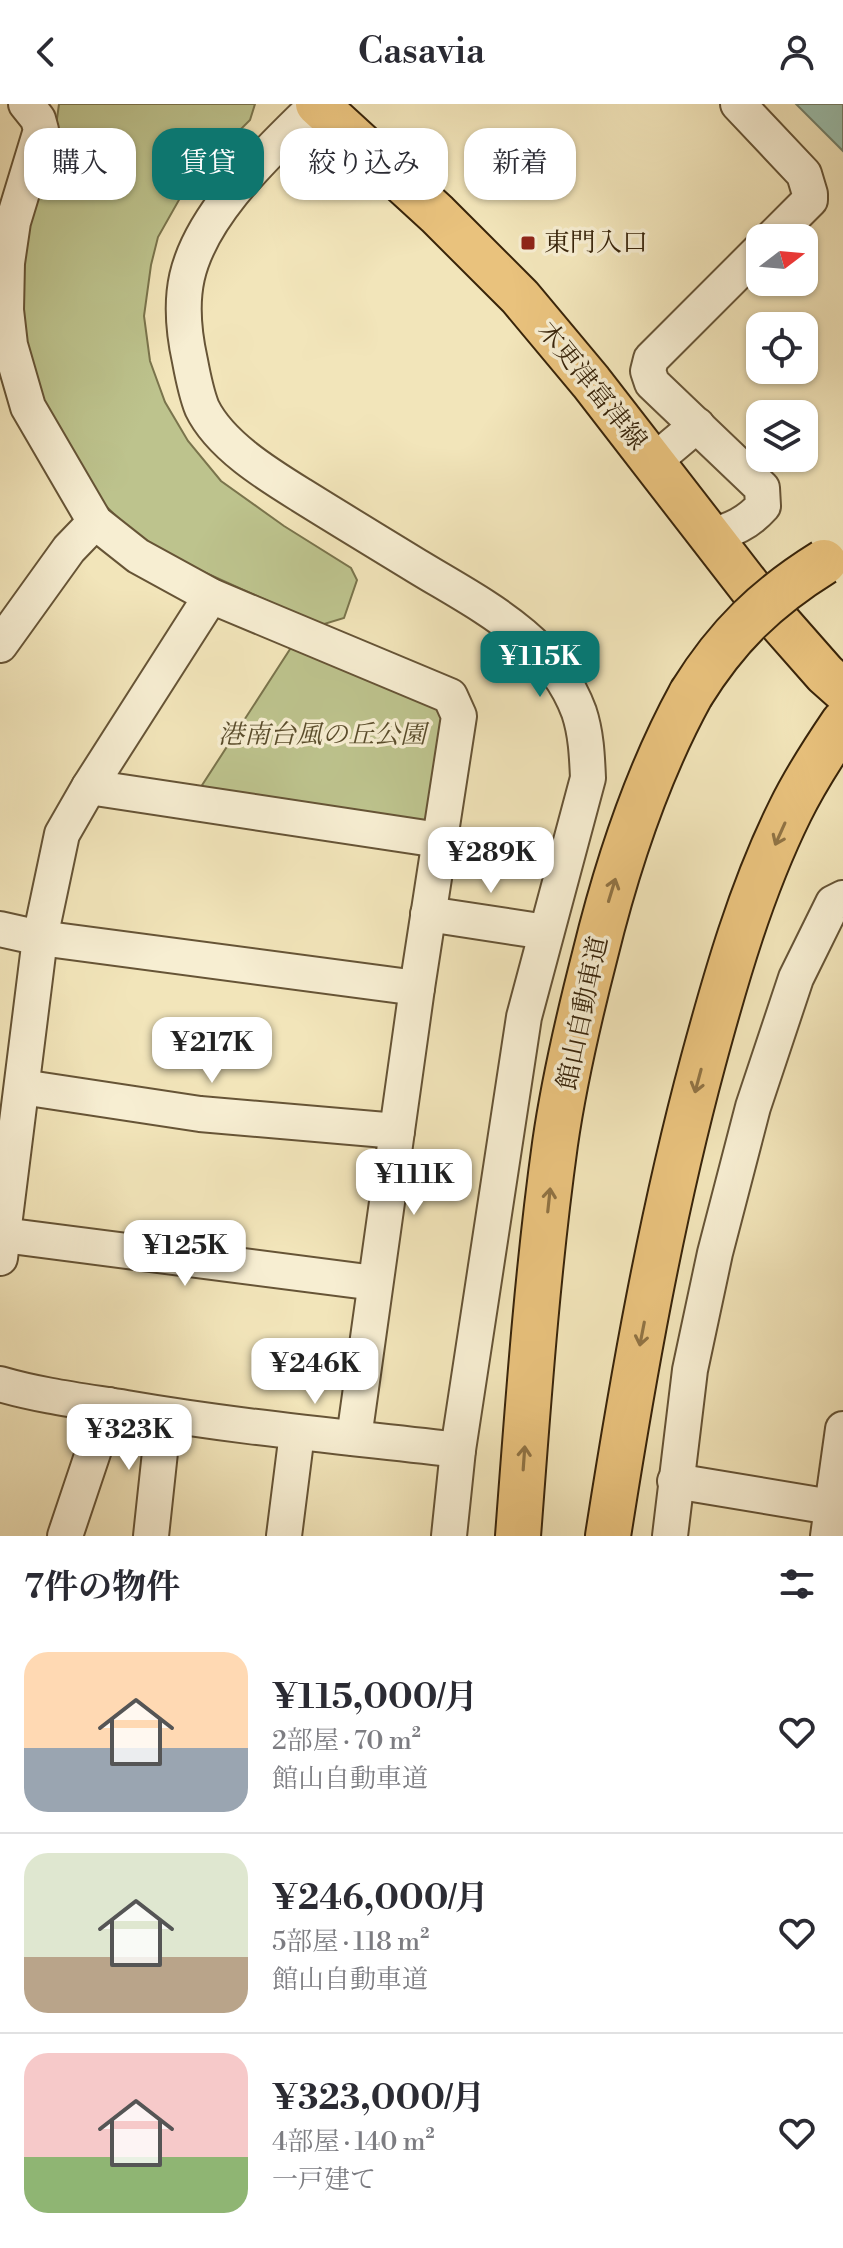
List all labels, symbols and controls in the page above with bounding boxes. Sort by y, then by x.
icon: back [24,30,68,74]
text: Casavia [358,30,485,75]
icon: person [775,30,819,74]
chip: 購入 [24,128,136,200]
chip: 賃貸 [152,128,264,200]
chip: 絞り込み [280,128,448,200]
chip: 新着 [464,128,576,200]
north arrow [746,224,818,296]
map controls [746,224,818,472]
place label: 東門入口 [544,227,648,259]
marker: 東門入口 [519,234,537,252]
button: locate [746,312,818,384]
street label: 木更津富津線 [530,315,654,457]
button: layers [746,400,818,472]
pin: ¥115K [484,631,596,699]
text: ¥115K [499,641,581,673]
park label: 港南台風の丘公園 [218,719,430,751]
one-way arrow [771,821,786,846]
pin: ¥289K [435,827,547,895]
text: ¥289K [446,837,536,869]
one-way arrow [605,878,620,904]
street label: 館山自動車道 [551,933,615,1093]
pin: ¥217K [156,1017,268,1085]
text: ¥217K [170,1027,254,1059]
one-way arrow [690,1067,705,1093]
pin: ¥111K [358,1149,470,1217]
text: ¥111K [374,1159,454,1191]
one-way arrow [542,1187,557,1213]
pin: ¥125K [129,1220,241,1288]
text: ¥125K [142,1230,228,1262]
one-way arrow [633,1321,648,1347]
pin: ¥246K [259,1338,371,1406]
text: ¥246K [269,1348,361,1380]
pin: ¥323K [73,1404,185,1472]
text: ¥323K [85,1414,173,1446]
one-way arrow [517,1445,532,1472]
icon: filters [775,1562,819,1606]
text: 7件の物件 [24,1567,180,1609]
text: ¥115,000/月 [272,1677,478,1719]
icon: home [88,1684,184,1780]
icon: heart [775,1710,819,1754]
text: 2部屋 · 70 m² [272,1725,421,1757]
text: 館山自動車道 [272,1763,428,1795]
text: ¥246,000/月 [272,1878,489,1920]
icon: home [88,1885,184,1981]
icon: heart [775,1911,819,1955]
text: 5部屋 · 118 m² [272,1926,429,1958]
text: 館山自動車道 [272,1964,428,1996]
text: ¥323,000/月 [272,2078,485,2120]
icon: home [88,2085,184,2181]
icon: heart [775,2111,819,2155]
text: 4部屋 · 140 m² [272,2126,435,2158]
text: 一戸建て [272,2164,376,2196]

